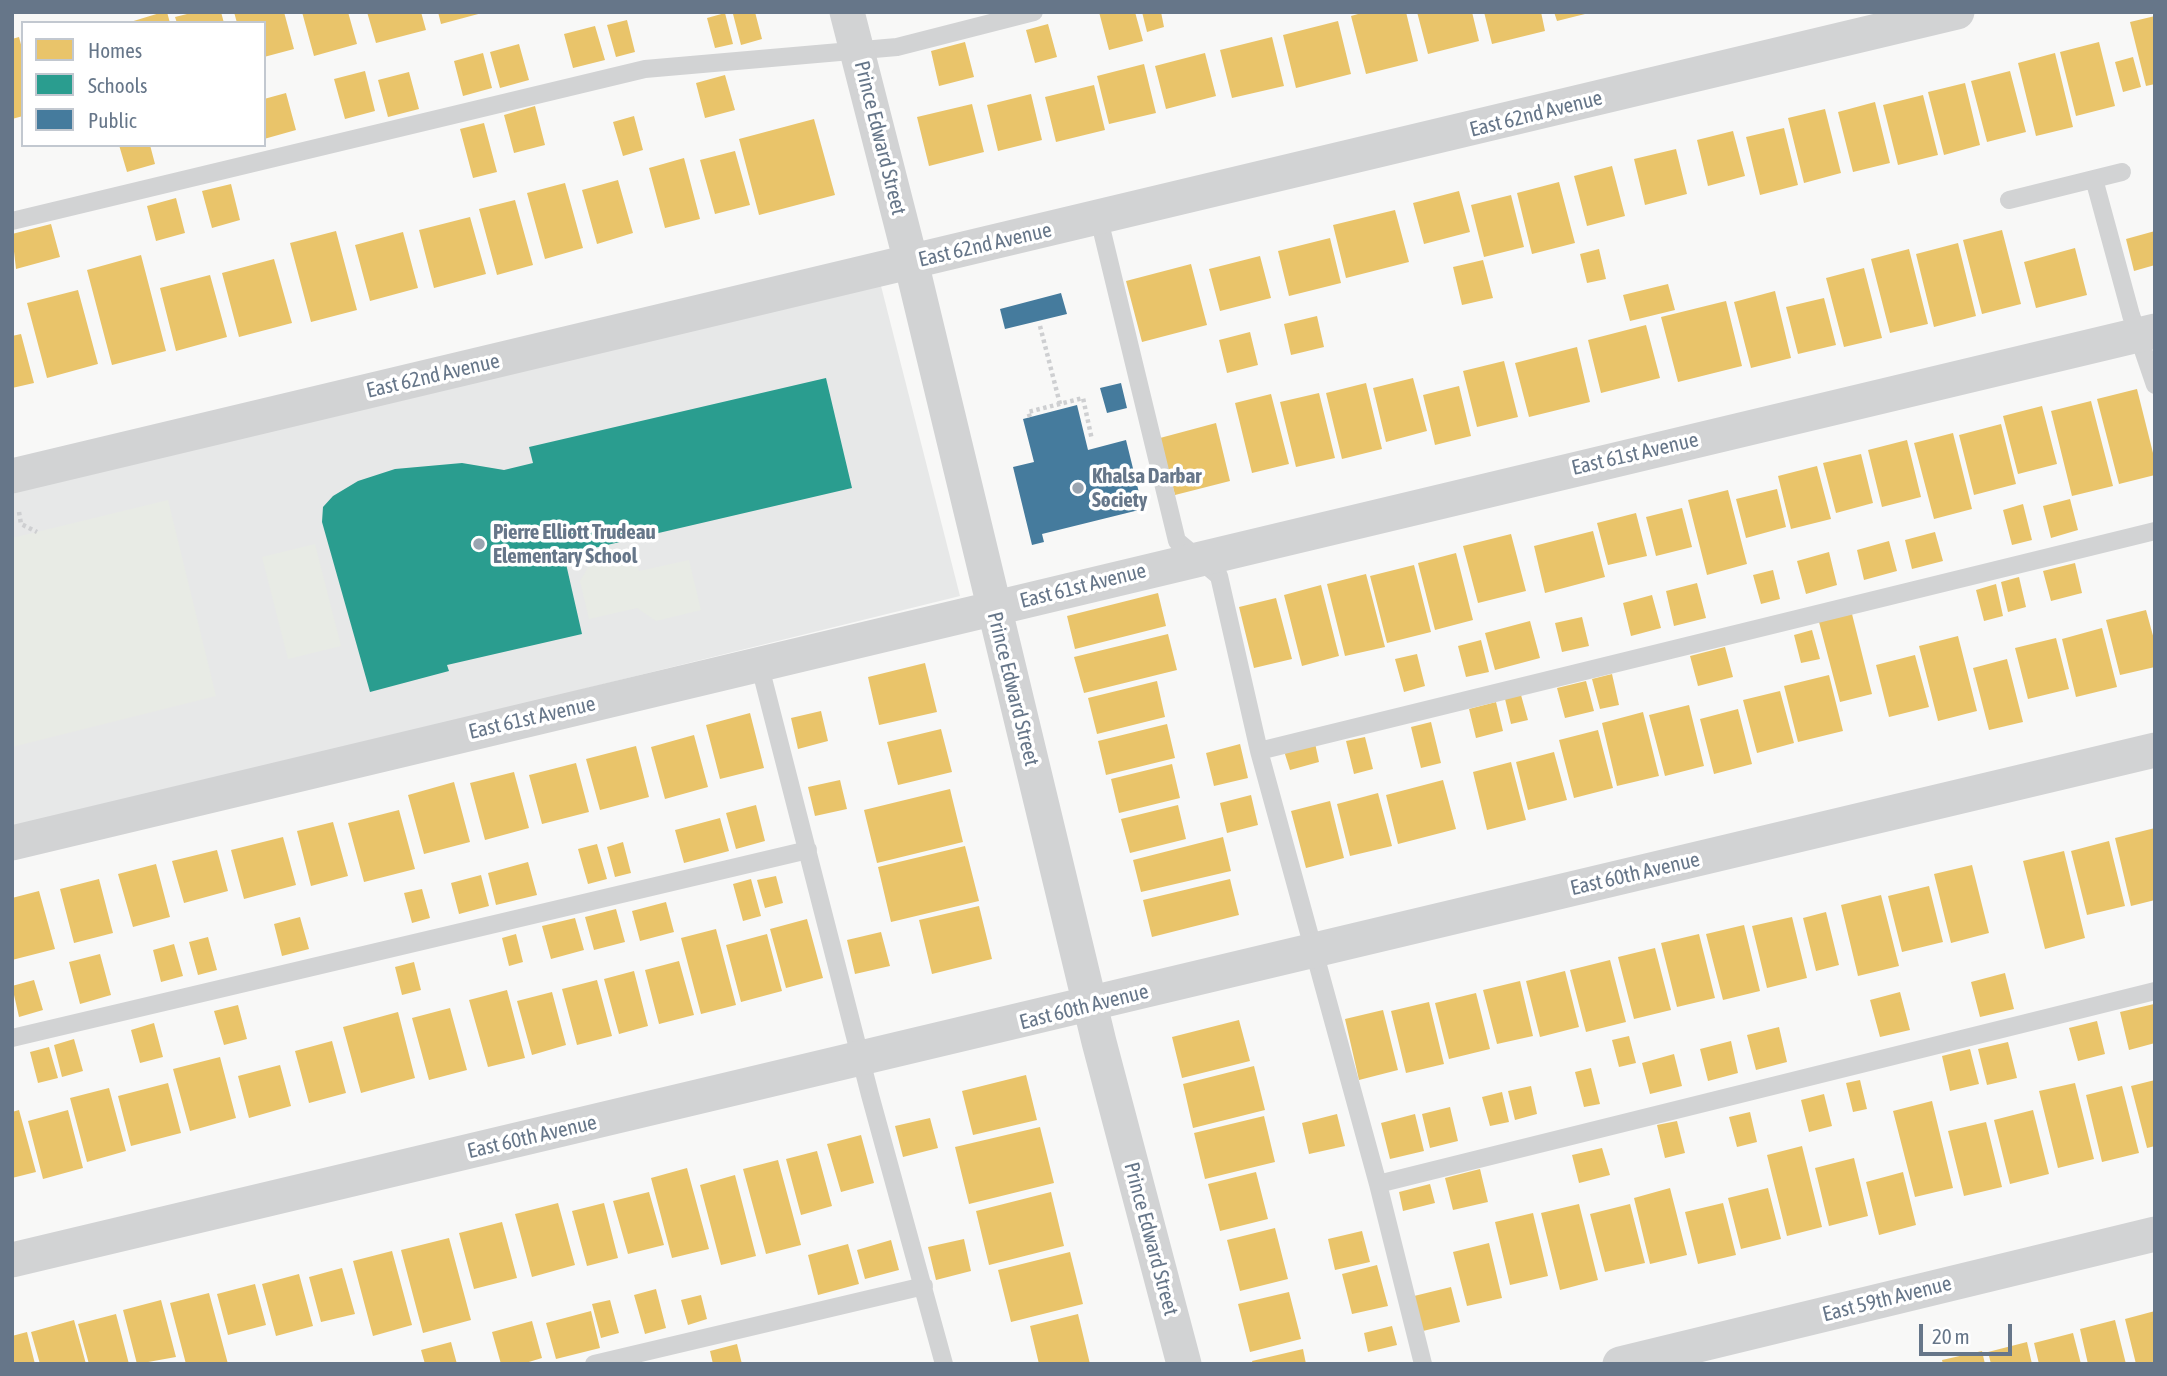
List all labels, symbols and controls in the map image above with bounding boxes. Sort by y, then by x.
legend [21,21,266,147]
text: Homes [88,38,142,62]
street label: Prince Edward Street [849,58,911,218]
text: Schools [88,73,148,97]
street label: East 62nd Avenue [1467,85,1605,143]
text: Public [88,108,137,132]
street label: East 62nd Avenue [916,217,1054,273]
street label: East 62nd Avenue [364,348,502,404]
street label: East 61st Avenue [1569,427,1701,481]
place label: Khalsa Darbar Society [1092,463,1201,513]
marker: Khalsa Darbar Society [1070,480,1086,496]
place label: Pierre Elliott Trudeau Elementary School [493,519,656,569]
marker: Pierre Elliott Trudeau Elementary School [471,536,487,552]
street label: East 61st Avenue [1017,558,1149,614]
street label: Prince Edward Street [982,609,1044,769]
street label: East 61st Avenue [466,691,598,745]
street label: East 60th Avenue [1568,847,1702,901]
street label: East 60th Avenue [1017,979,1151,1035]
street label: East 60th Avenue [465,1110,599,1164]
street label: Prince Edward Street [1118,1160,1184,1318]
street label: East 59th Avenue [1820,1271,1954,1327]
scale bar [1922,1310,2015,1354]
text: 20 m [1932,1324,1970,1348]

